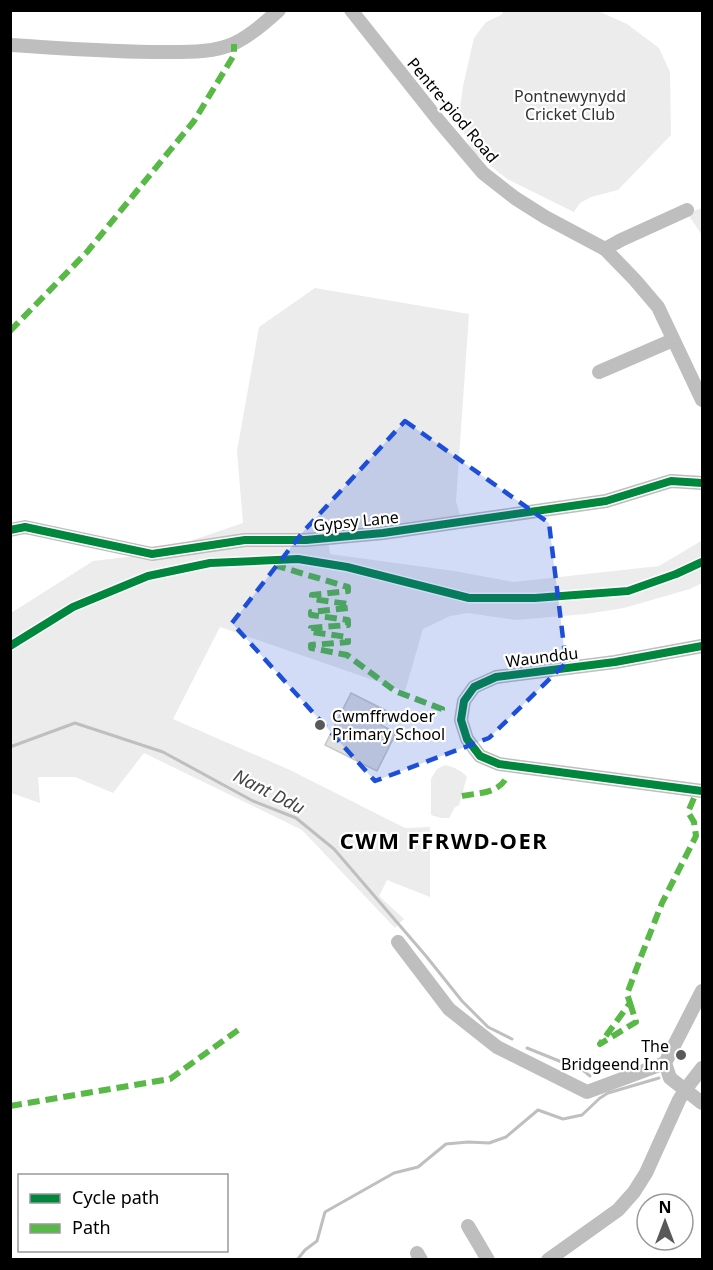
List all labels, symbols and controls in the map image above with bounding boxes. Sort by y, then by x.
street label: Pentre-piod Road [402,53,504,167]
park label: Pontnewynydd Cricket Club [514,85,626,125]
street label: Gypsy Lane [312,506,400,536]
street label: Waunddu [504,642,580,672]
place label: Cwmffrwdoer Primary School [332,705,445,745]
marker: Cwmffrwdoer Primary School [313,718,327,732]
water label: Nant Ddu [230,763,309,819]
district label: CWM FFRWD-OER [340,825,548,855]
place label: The Bridgeend Inn [561,1035,669,1075]
marker: The Bridgeend Inn [674,1048,688,1062]
legend [18,1174,228,1252]
text: Cycle path [72,1185,159,1209]
north arrow [635,1192,695,1252]
text: N [658,1196,672,1218]
text: Path [72,1215,111,1239]

